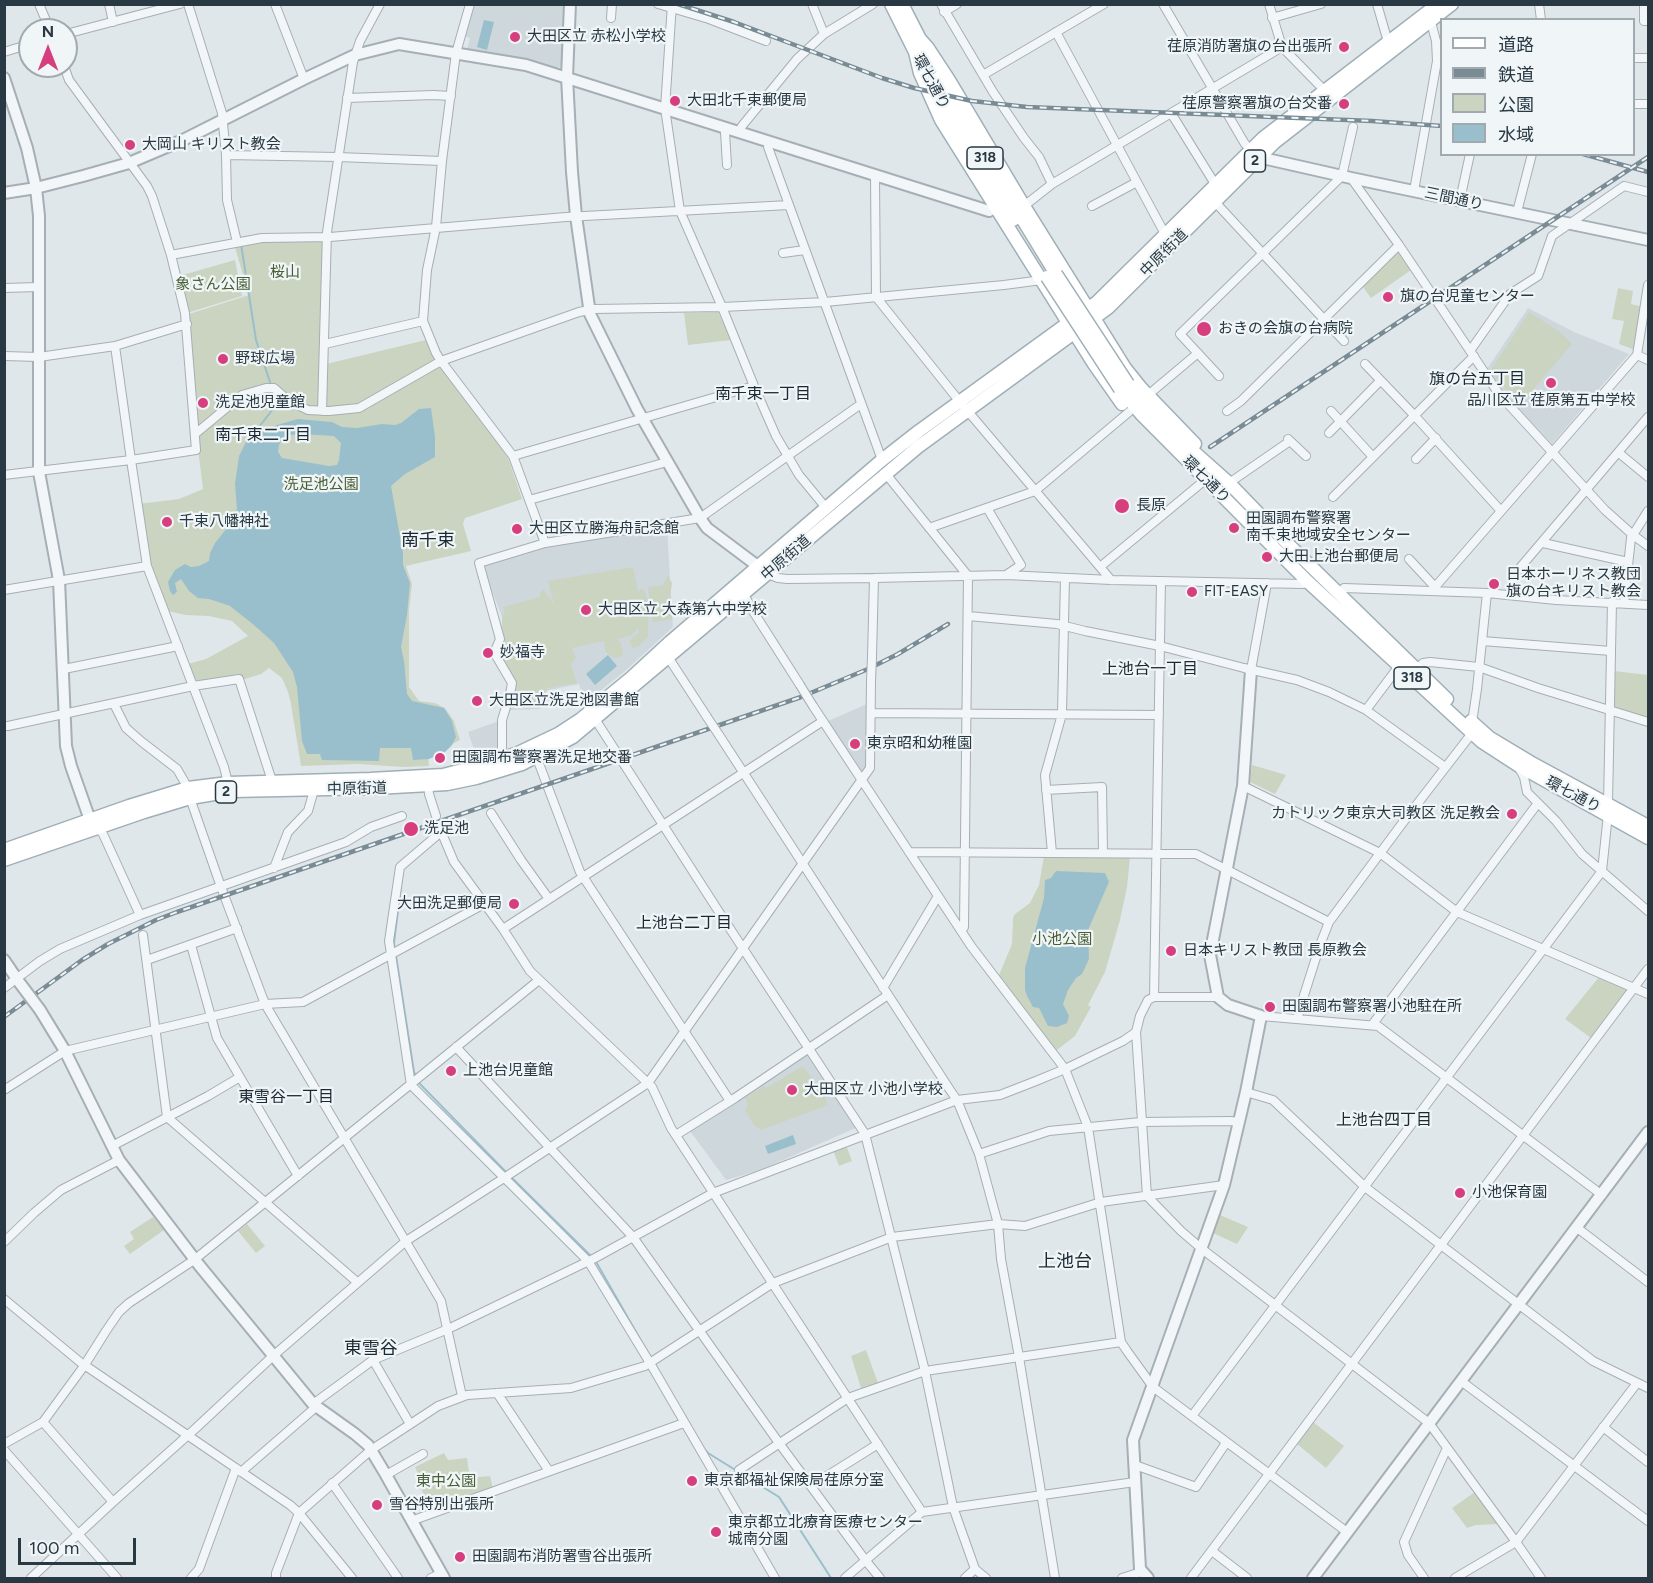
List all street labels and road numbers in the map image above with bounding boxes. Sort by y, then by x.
street label: 環七通り [909,51,953,113]
road number: 318 [967,147,1003,169]
road number: 2 [1244,150,1266,172]
street label: 三間通り [1423,184,1485,214]
street label: 中原街道 [1136,225,1192,281]
street label: 環七通り [1178,452,1234,508]
street label: 中原街道 [757,532,815,584]
road number: 318 [1394,667,1430,689]
street label: 環七通り [1542,773,1604,817]
street label: 中原街道 [327,779,387,799]
road number: 2 [216,781,236,803]

